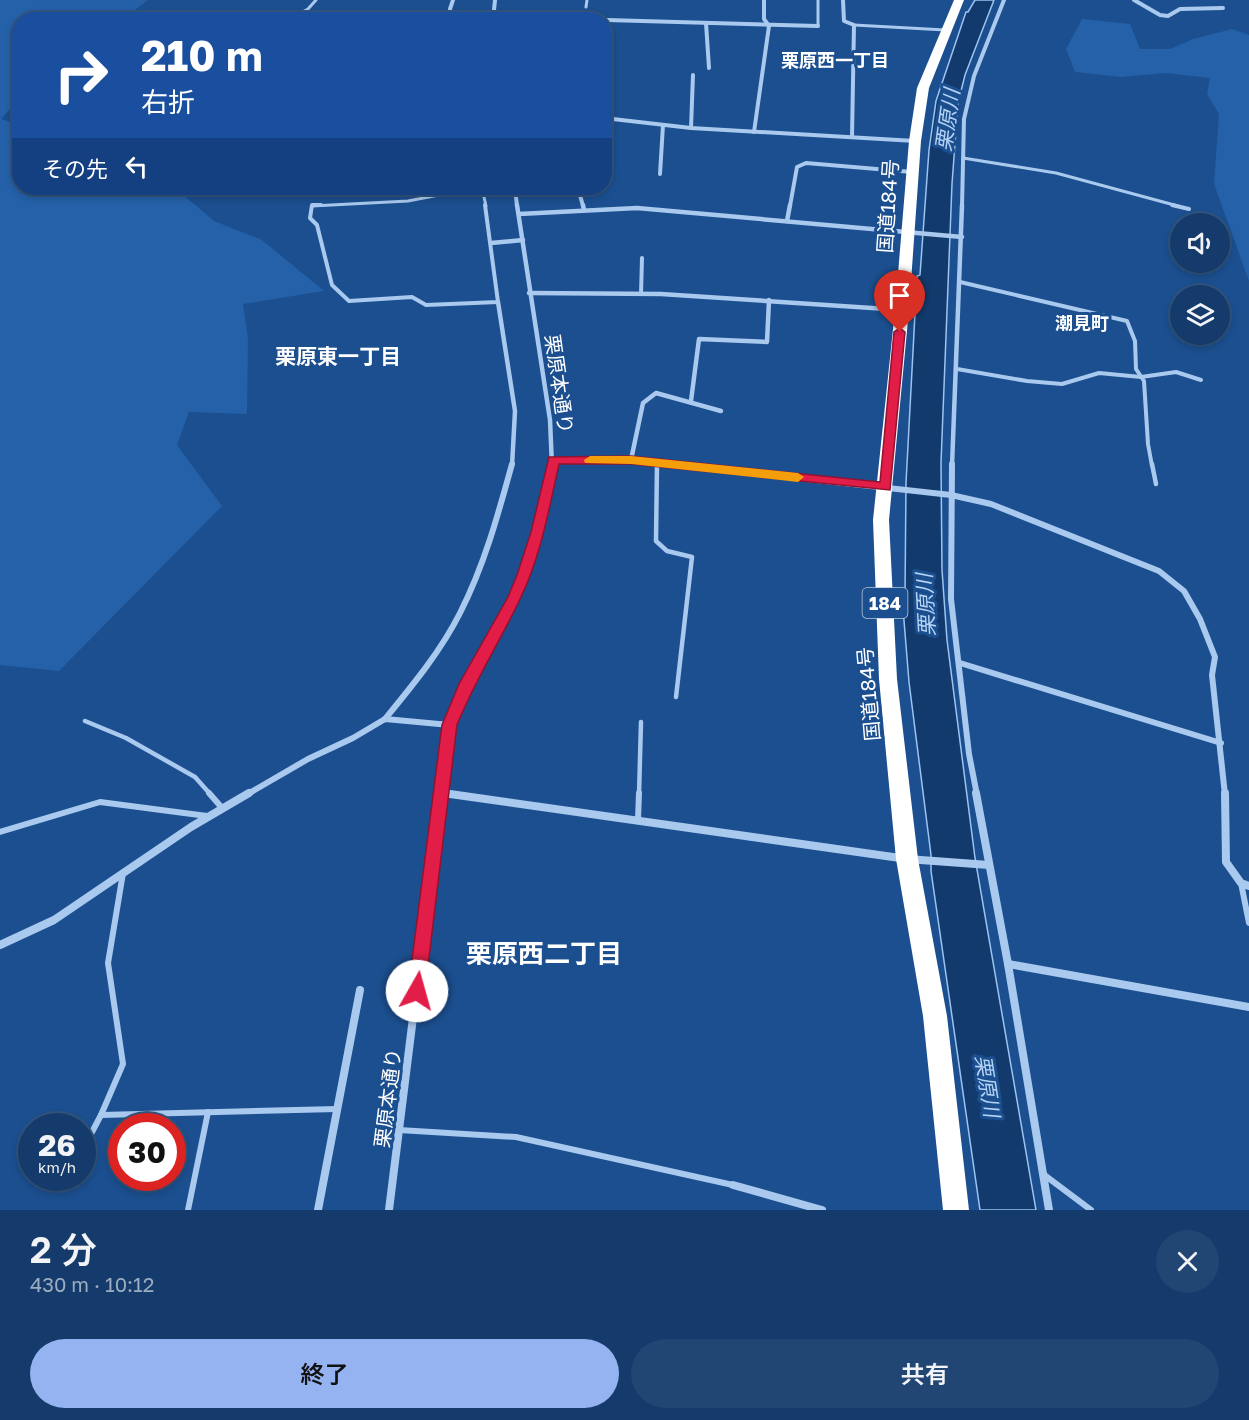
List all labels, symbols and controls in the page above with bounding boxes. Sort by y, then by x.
text: 210 m [141,30,263,80]
icon: right [42,36,120,114]
district label: 栗原西一丁目 [781,49,889,71]
water label: 栗原川 [930,85,965,153]
text: 右折 [141,86,195,118]
icon: left [120,150,153,183]
text: その先 [42,155,108,182]
street label: 国道184号 [872,158,902,254]
map controls [1170,213,1230,345]
button: sound [1170,213,1230,273]
pin [874,270,925,332]
icon: arrive [883,279,916,312]
button: layers [1170,285,1230,345]
district label: 潮見町 [1055,312,1109,334]
street label: 栗原本通り [541,333,579,435]
district label: 栗原東一丁目 [275,343,401,369]
water label: 栗原川 [910,571,940,637]
road number: 184 [862,588,908,618]
street label: 国道184号 [852,646,884,742]
district label: 栗原西二丁目 [466,938,622,969]
position arrow [385,959,449,1023]
street label: 栗原本通り [369,1047,405,1149]
water label: 栗原川 [970,1053,1006,1121]
speed limit sign: 30 [108,1113,186,1191]
text: 26 [38,1127,76,1163]
text: km/h [38,1158,76,1176]
text: 2 分 [30,1228,97,1271]
button: close [1156,1230,1219,1293]
text: 430 m · 10:12 [30,1272,154,1296]
button: 終了 [30,1339,619,1408]
button: 共有 [631,1339,1219,1408]

